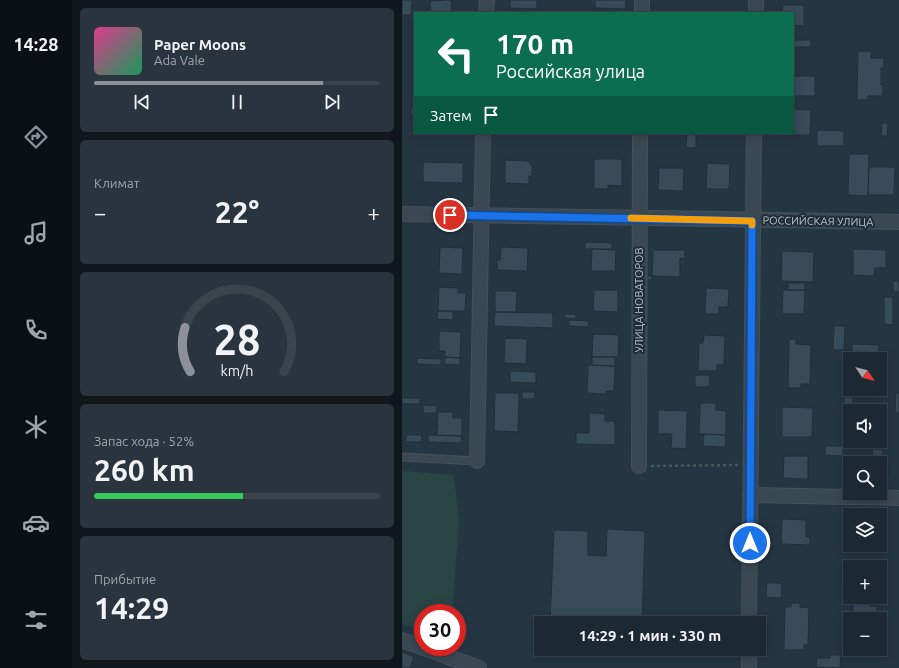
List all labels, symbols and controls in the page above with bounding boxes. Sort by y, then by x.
icon: left [430,28,482,80]
text: 170 m [496,28,574,59]
text: 14:28 [13,34,59,54]
text: Paper Moons [154,36,246,53]
text: Ada Vale [154,53,205,67]
text: Российская улица [496,61,645,81]
icon: previous [131,91,153,113]
icon: pause [226,91,248,113]
icon: next [321,91,343,113]
icon: arrive [480,104,502,126]
text: Затем [430,107,472,124]
icon: directions [22,123,50,151]
text: Климат [94,176,139,190]
text: 22° [215,195,259,229]
pin [433,198,467,232]
text: − [94,200,106,225]
text: + [368,200,380,225]
icon: arrive [439,204,461,226]
street label: РОССИЙСКАЯ УЛИЦА [762,214,874,228]
icon: music [22,219,50,247]
street label: УЛИЦА НОВАТОРОВ [633,247,645,353]
icon: phone [22,316,50,344]
text: 28 [214,316,260,363]
north arrow [843,352,887,396]
map controls [843,352,887,656]
text: km/h [221,363,253,379]
button: sound [843,404,887,448]
icon: climate [22,413,50,441]
text: Запас хода · 52% [94,434,194,448]
text: 260 km [94,453,195,487]
button: search [843,456,887,500]
button: layers [843,508,887,552]
icon: car [22,509,50,537]
position arrow [729,522,771,564]
button: + [843,560,887,604]
text: Прибытие [94,572,156,586]
text: 14:29 [94,591,169,625]
speed limit sign: 30 [414,604,466,656]
icon: filters [22,606,50,634]
button: − [843,612,887,656]
text: 14:29 · 1 мин · 330 m [579,627,721,644]

